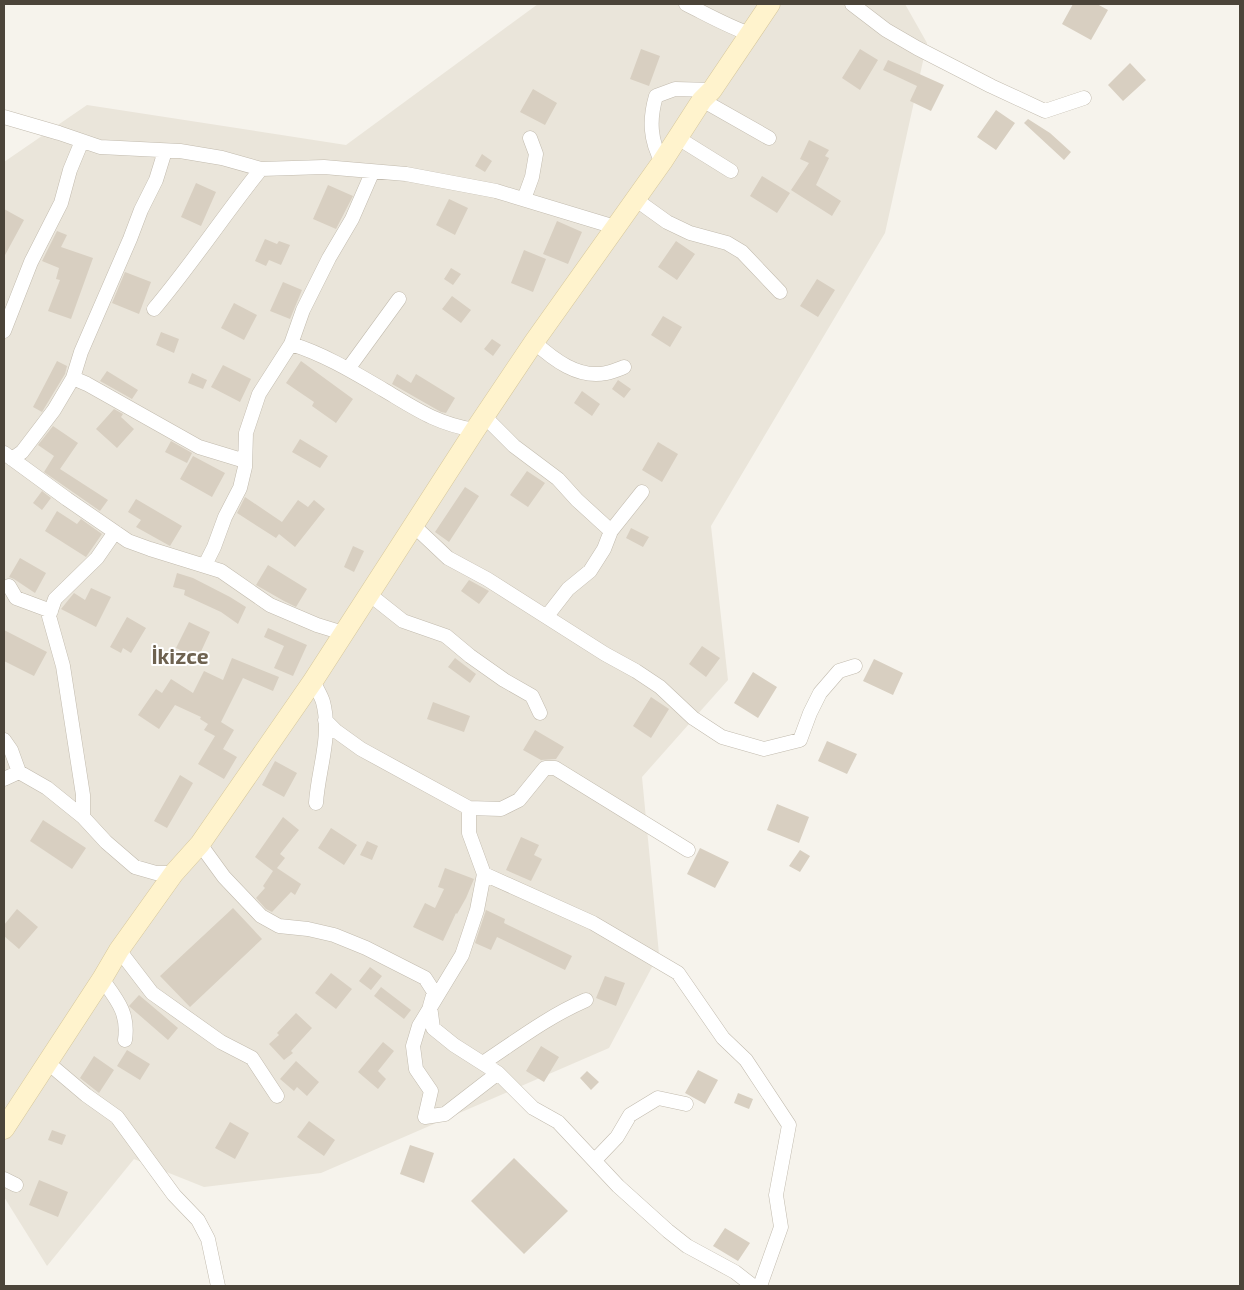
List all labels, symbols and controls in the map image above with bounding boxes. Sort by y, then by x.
district label: İkizce [151,643,209,668]

